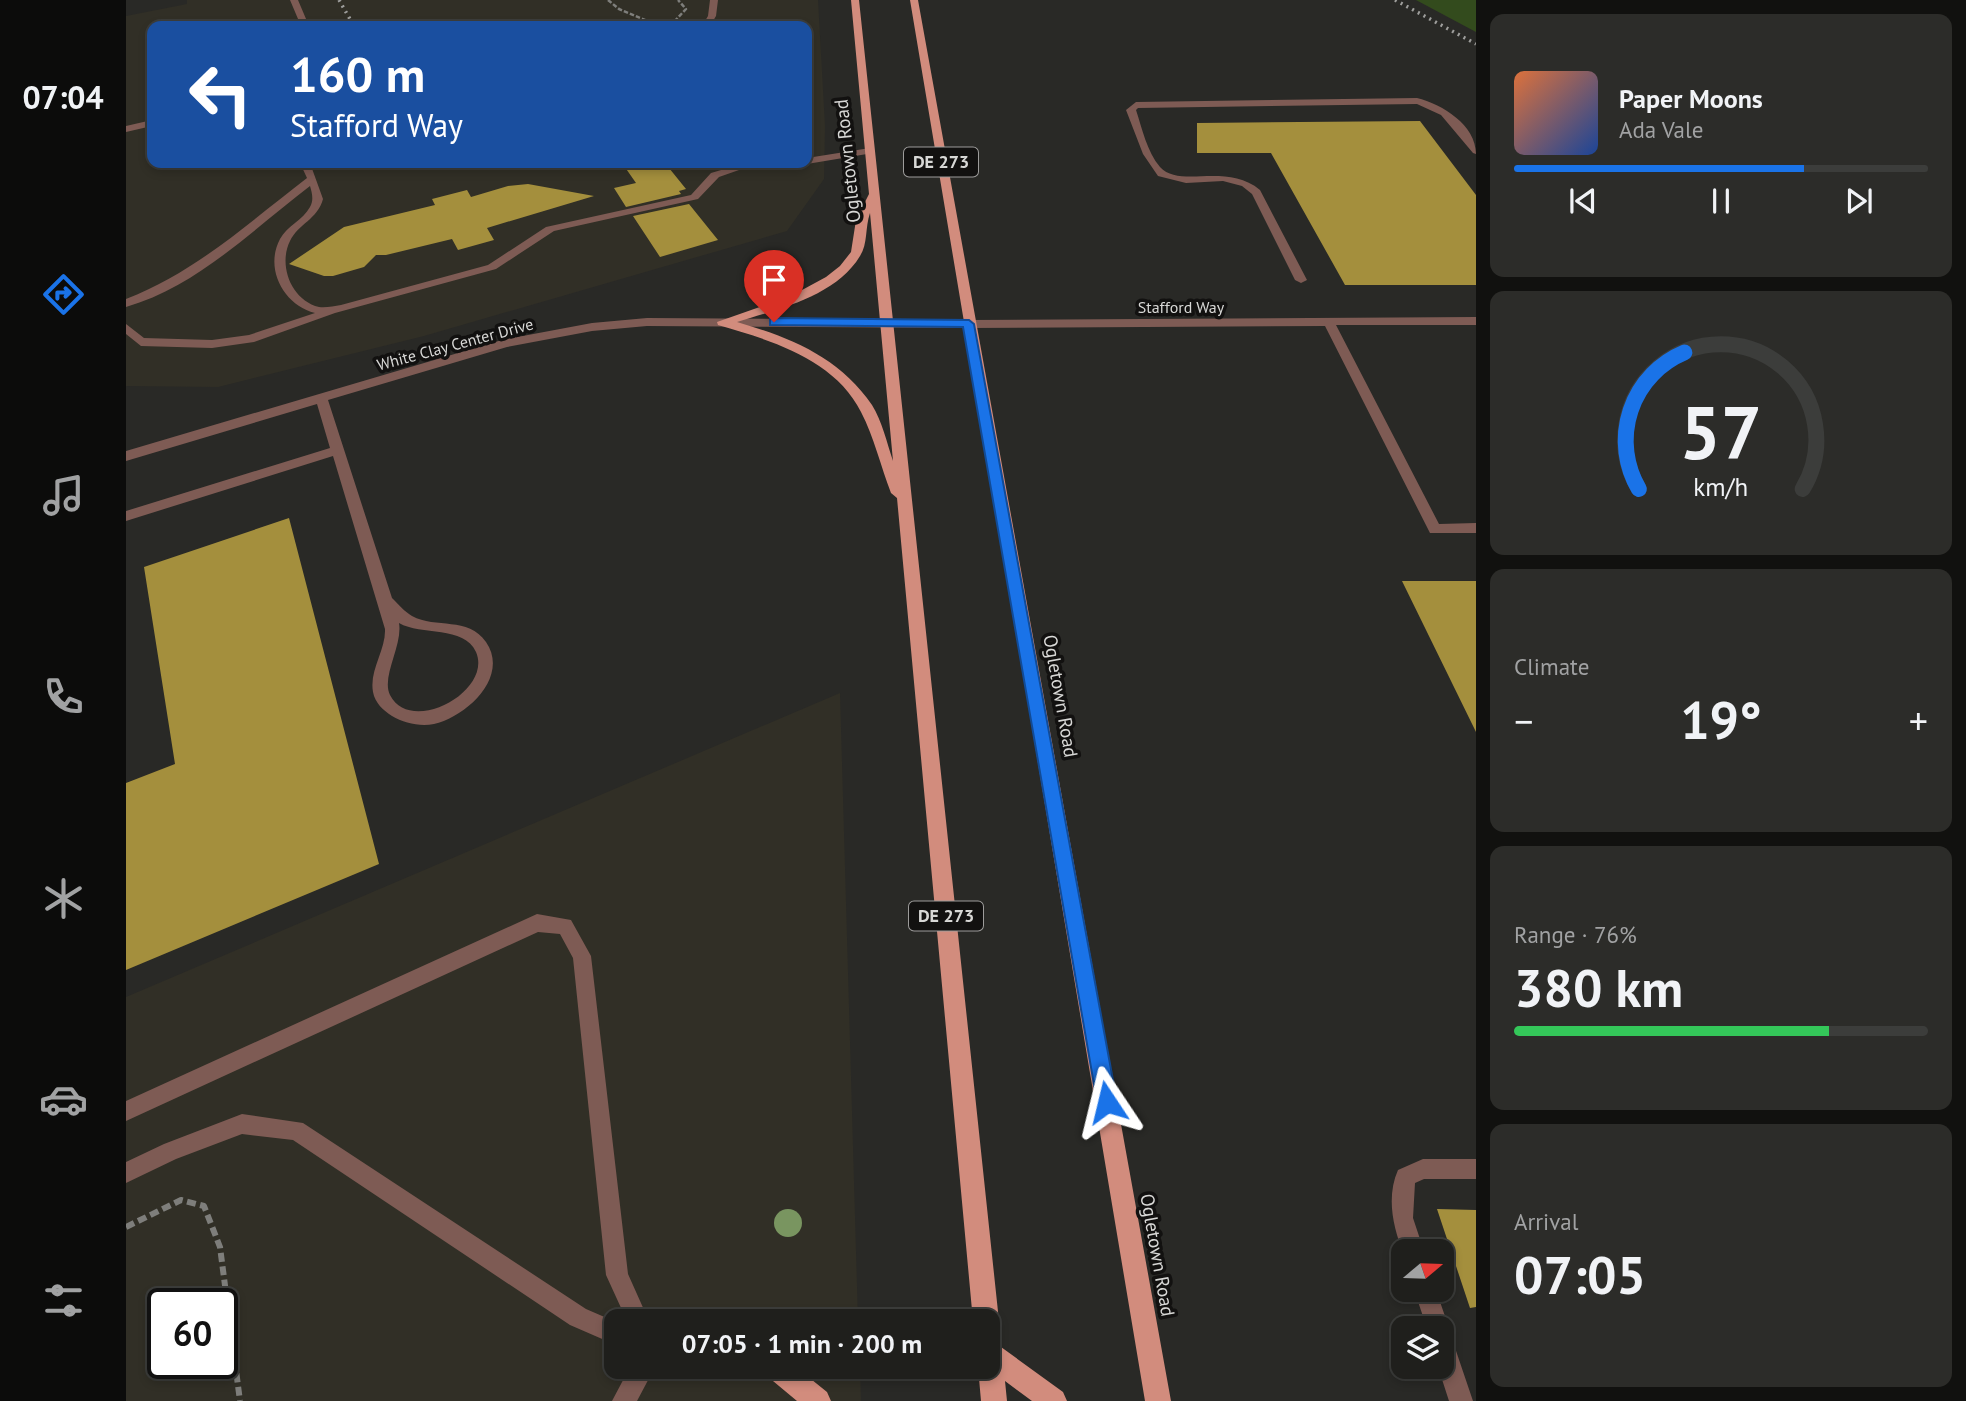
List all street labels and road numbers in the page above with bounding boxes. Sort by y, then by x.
street label: Ogletown Road [829,98,865,224]
road number: DE 273 [904,148,978,176]
street label: Stafford Way [1138,297,1225,317]
street label: White Clay Center Drive [375,313,535,375]
street label: Ogletown Road [1038,633,1084,759]
road number: DE 273 [909,902,983,931]
street label: Ogletown Road [1135,1192,1181,1318]

